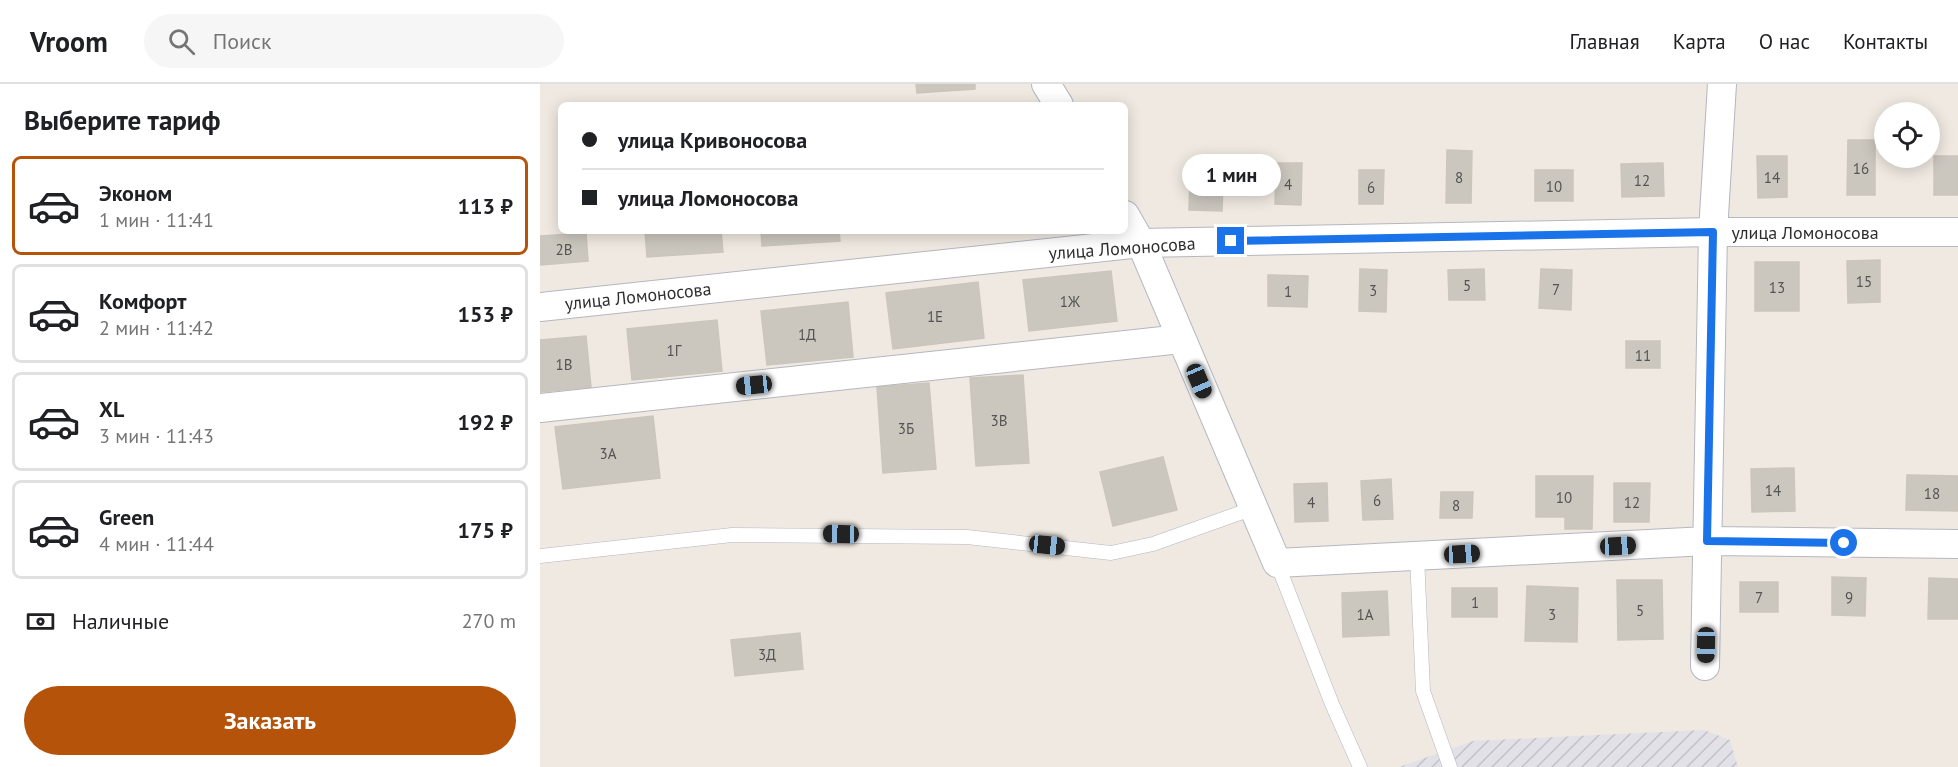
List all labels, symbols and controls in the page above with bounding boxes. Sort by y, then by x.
search box [144,14,564,68]
text: Vroom [30,23,108,60]
icon: search [165,25,198,58]
text: Поиск [213,27,271,55]
text: Главная [1569,28,1640,55]
text: Карта [1673,28,1726,55]
text: О нас [1759,28,1810,55]
text: Контакты [1843,28,1928,55]
map controls [1874,102,1940,168]
button: locate [1874,102,1940,168]
text: Выберите тариф [24,103,220,137]
text: улица Кривоносова [618,126,807,154]
callout: 1 мин [1182,154,1280,196]
house number: 16 [1853,159,1869,178]
text: 1 мин [1206,162,1257,188]
house number: 8 [1455,168,1463,187]
house number: 14 [1764,168,1780,187]
house number: 12 [1634,171,1650,190]
house number: 4 [1284,175,1292,194]
house number: 10 [1546,177,1562,196]
house number: 6 [1367,178,1375,197]
icon: car [27,179,81,233]
text: Эконом [99,179,172,207]
text: улица Ломоносова [618,184,798,212]
text: 113 ₽ [458,192,513,220]
text: 1 мин · 11:41 [99,207,214,233]
street label: улица Ломоносова [1731,221,1879,244]
route end [1217,227,1244,254]
street label: улица Ломоносова [1048,231,1196,265]
house number: 2В [556,240,572,259]
house number: 15 [1856,272,1872,291]
house number: 5 [1463,276,1471,295]
street label: улица Ломоносова [564,277,712,315]
house number: 13 [1769,278,1785,297]
house number: 7 [1552,280,1560,299]
house number: 3 [1369,281,1377,300]
house number: 1 [1284,282,1292,301]
icon: car [27,287,81,341]
text: Комфорт [99,287,187,315]
house number: 1Ж [1060,292,1081,311]
text: 153 ₽ [458,300,513,328]
house number: 1Е [927,307,943,326]
text: 2 мин · 11:42 [99,315,214,341]
house number: 1Д [798,325,816,344]
house number: 1Г [667,341,682,360]
house number: 11 [1635,346,1651,365]
house number: 1В [556,355,572,374]
car [1184,361,1214,401]
car [735,374,773,396]
icon: car [27,395,81,449]
text: XL [99,395,124,423]
text: 192 ₽ [458,408,513,436]
house number: 3В [991,411,1007,430]
house number: 3Б [898,419,914,438]
text: 3 мин · 11:43 [99,423,214,449]
house number: 3А [600,444,617,463]
house number: 14 [1765,481,1781,500]
house number: 18 [1924,484,1940,503]
house number: 10 [1556,488,1572,507]
house number: 6 [1373,491,1381,510]
house number: 4 [1307,493,1315,512]
house number: 12 [1624,493,1640,512]
house number: 8 [1452,496,1460,515]
icon: car [27,503,81,557]
text: Green [99,503,154,531]
text: 175 ₽ [458,516,513,544]
car [823,525,859,543]
route start [1830,529,1857,556]
text: 4 мин · 11:44 [99,531,214,557]
car [1028,534,1066,556]
car [1600,536,1636,556]
car [1444,544,1480,564]
house number: 7 [1755,588,1763,607]
house number: 9 [1845,588,1853,607]
house number: 1 [1471,593,1479,612]
house number: 5 [1636,601,1644,620]
icon: cash [24,605,57,638]
house number: 1А [1357,605,1374,624]
house number: 3 [1548,605,1556,624]
text: Наличные [72,607,169,635]
text: 270 m [462,608,516,634]
car [1697,627,1715,663]
house number: 3Д [758,645,776,664]
button: Заказать [24,686,516,755]

